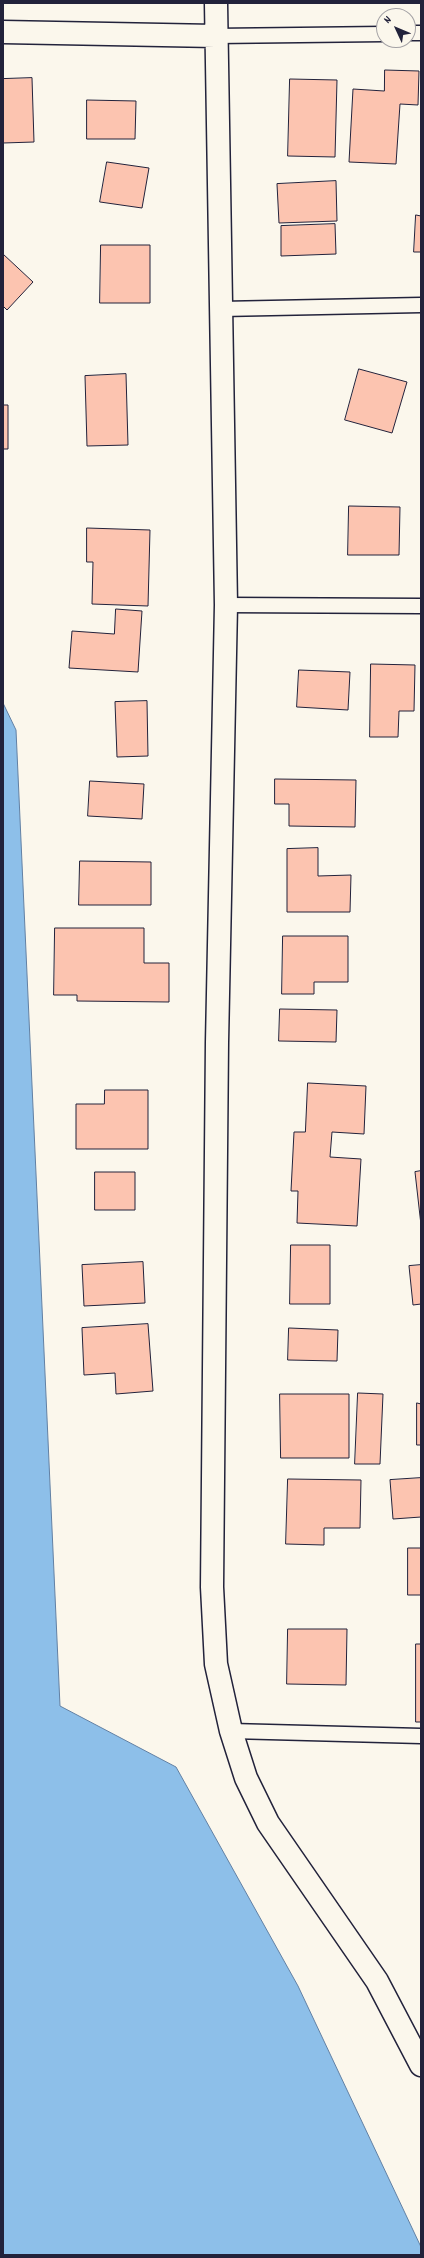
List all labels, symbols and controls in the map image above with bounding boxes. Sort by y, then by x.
north arrow [376,8,416,48]
text: N [380,13,396,28]

